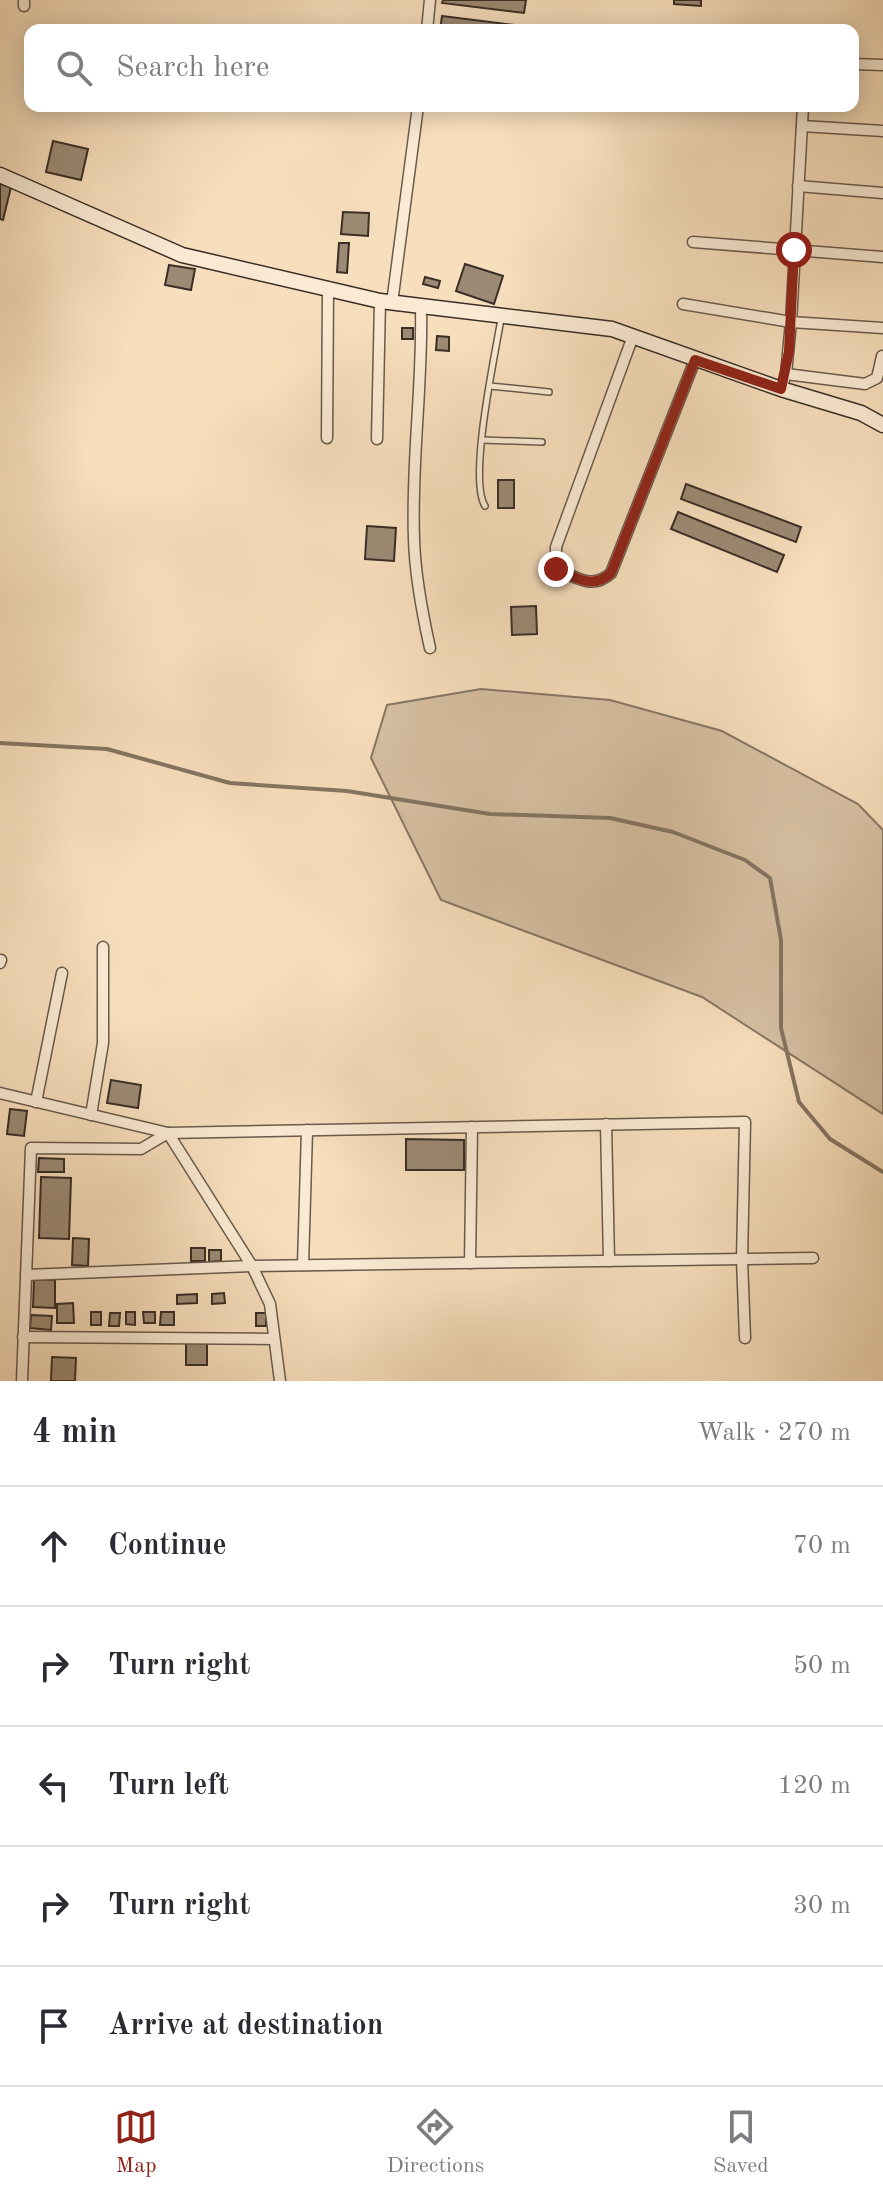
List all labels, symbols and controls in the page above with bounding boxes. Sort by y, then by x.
search box [24,24,859,112]
icon: search [52,46,96,90]
text: Search here [116,53,270,83]
route start [776,232,812,268]
route end [538,551,574,587]
text: 4 min [32,1416,117,1450]
text: Walk · 270 m [697,1420,851,1446]
icon: ahead [32,1524,76,1568]
text: Continue [108,1531,227,1561]
text: 70 m [793,1533,851,1559]
icon: right [32,1644,76,1688]
text: Turn right [108,1651,250,1681]
text: 50 m [793,1653,851,1679]
icon: left [32,1764,76,1808]
text: Turn left [108,1771,229,1801]
text: 120 m [778,1773,851,1799]
icon: right [32,1884,76,1928]
text: Turn right [108,1891,250,1921]
text: 30 m [793,1893,851,1919]
icon: arrive [32,2004,76,2048]
text: Arrive at destination [108,2011,383,2041]
tab: Map [114,2105,158,2180]
tab: Directions [387,2105,484,2180]
tab: Saved [713,2105,769,2180]

